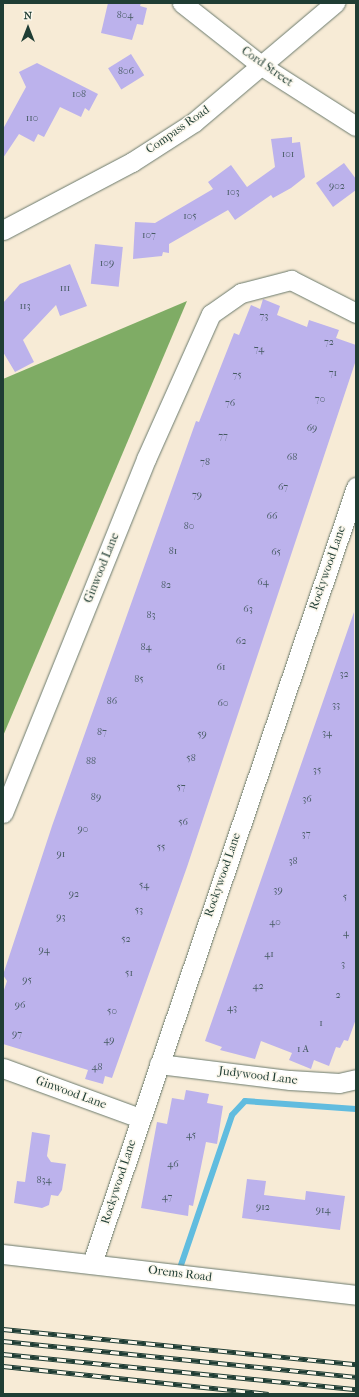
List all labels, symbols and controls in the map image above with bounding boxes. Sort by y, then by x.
north arrow [8,8,48,48]
text: N [24,9,32,22]
house number: 804 [117,10,133,22]
street label: Cord Street [238,44,296,90]
house number: 806 [118,66,134,78]
house number: 108 [72,89,86,101]
street label: Compass Road [143,103,213,157]
house number: 110 [26,113,38,125]
house number: 101 [282,149,294,161]
house number: 902 [329,181,345,193]
house number: 103 [226,187,240,199]
house number: 105 [183,211,197,223]
house number: 107 [142,230,156,242]
house number: 109 [100,258,114,270]
house number: 111 [60,283,70,295]
house number: 113 [19,301,31,313]
house number: 73 [260,311,268,323]
house number: 72 [324,337,334,349]
house number: 74 [254,344,264,356]
house number: 71 [329,368,337,380]
house number: 75 [232,370,242,382]
house number: 70 [315,394,325,406]
house number: 76 [225,398,235,410]
house number: 69 [307,423,317,435]
house number: 77 [218,431,228,443]
house number: 68 [287,452,297,464]
house number: 78 [200,457,210,469]
house number: 67 [278,482,288,494]
house number: 79 [192,490,202,502]
house number: 66 [267,511,277,523]
house number: 80 [184,521,194,533]
street label: Rockywood Lane [307,524,349,612]
street label: Ginwood Lane [81,531,123,605]
house number: 81 [169,546,177,558]
house number: 65 [271,547,281,559]
house number: 64 [257,577,269,589]
house number: 82 [161,580,171,592]
house number: 63 [243,604,253,616]
house number: 83 [146,610,156,622]
house number: 62 [236,636,246,648]
house number: 84 [141,642,151,654]
house number: 61 [217,662,225,674]
house number: 32 [339,669,349,681]
house number: 85 [134,674,144,686]
house number: 86 [107,696,117,708]
house number: 60 [218,698,228,710]
house number: 33 [332,700,340,712]
house number: 87 [97,727,107,739]
house number: 34 [322,728,332,740]
house number: 59 [197,729,207,741]
house number: 58 [186,753,196,765]
house number: 88 [86,756,96,768]
house number: 35 [313,765,321,777]
house number: 57 [176,782,186,794]
house number: 89 [91,792,101,804]
house number: 36 [302,794,312,806]
house number: 56 [178,817,188,829]
house number: 90 [78,824,88,836]
house number: 37 [302,829,310,841]
street label: Rockywood Lane [202,831,244,919]
house number: 55 [157,842,165,854]
house number: 91 [57,849,65,861]
house number: 38 [288,856,298,868]
house number: 54 [139,880,149,892]
house number: 39 [273,885,283,897]
house number: 92 [69,889,79,901]
house number: 5 [343,892,347,904]
house number: 53 [135,905,143,917]
house number: 93 [56,912,66,924]
house number: 40 [269,917,281,929]
house number: 4 [343,928,349,940]
house number: 52 [121,934,131,946]
house number: 94 [38,945,50,957]
house number: 41 [264,949,274,961]
house number: 3 [341,959,345,971]
house number: 51 [125,968,133,980]
house number: 95 [22,975,32,987]
house number: 42 [252,981,264,993]
house number: 2 [335,990,341,1002]
house number: 96 [15,1000,25,1012]
house number: 43 [227,1003,237,1015]
house number: 50 [107,1006,117,1018]
house number: 1 [319,1018,323,1030]
house number: 97 [12,1029,22,1041]
house number: 49 [103,1035,115,1047]
house number: 1 A [297,1044,309,1056]
house number: 48 [92,1062,102,1074]
street label: Judywood Lane [218,1064,298,1088]
street label: Ginwood Lane [34,1074,108,1112]
house number: 45 [186,1130,196,1142]
street label: Rockywood Lane [99,1138,139,1226]
house number: 46 [167,1159,179,1171]
house number: 834 [36,1175,52,1187]
house number: 47 [162,1192,172,1204]
house number: 912 [256,1202,270,1214]
house number: 914 [316,1205,330,1217]
street label: Orems Road [147,1263,213,1285]

